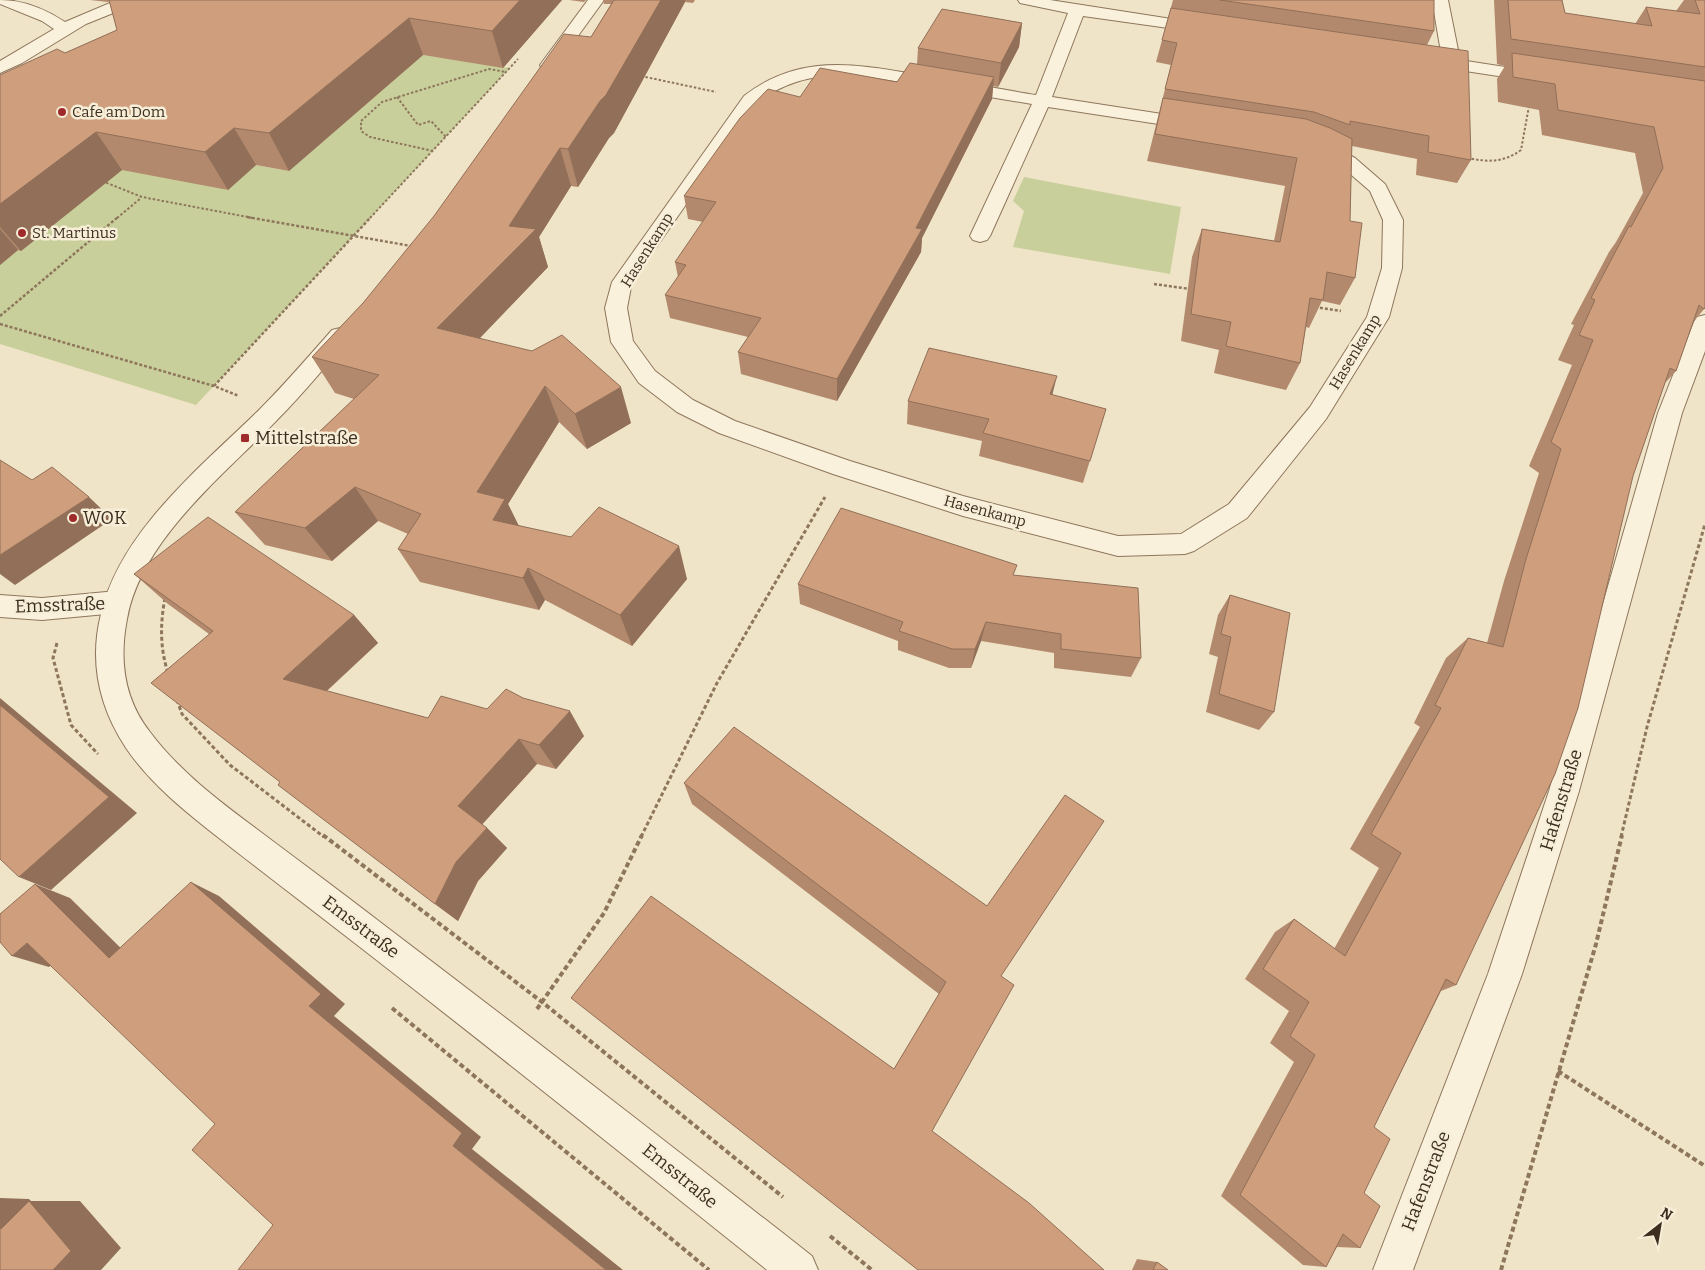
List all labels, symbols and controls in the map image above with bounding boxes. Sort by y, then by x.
place label: Cafe am Dom [72,103,166,121]
marker: Cafe am Dom [56,106,68,118]
street label: Hasenkamp [617,209,677,291]
place label: St. Martinus [32,224,116,242]
marker: St. Martinus [16,227,28,239]
street label: Hasenkamp [1326,311,1384,393]
place label: Mittelstraße [255,427,358,449]
marker: Mittelstraße [239,432,251,444]
street label: Hasenkamp [942,491,1028,531]
place label: WOK [83,507,127,529]
marker: WOK [67,512,79,524]
street label: Emsstraße [14,592,106,618]
street label: Hafenstraße [1535,747,1587,853]
street label: Emsstraße [318,891,404,963]
street label: Hafenstraße [1397,1128,1455,1234]
street label: Emsstraße [638,1139,722,1213]
north arrow [1635,1200,1685,1250]
text: N [1657,1204,1676,1224]

